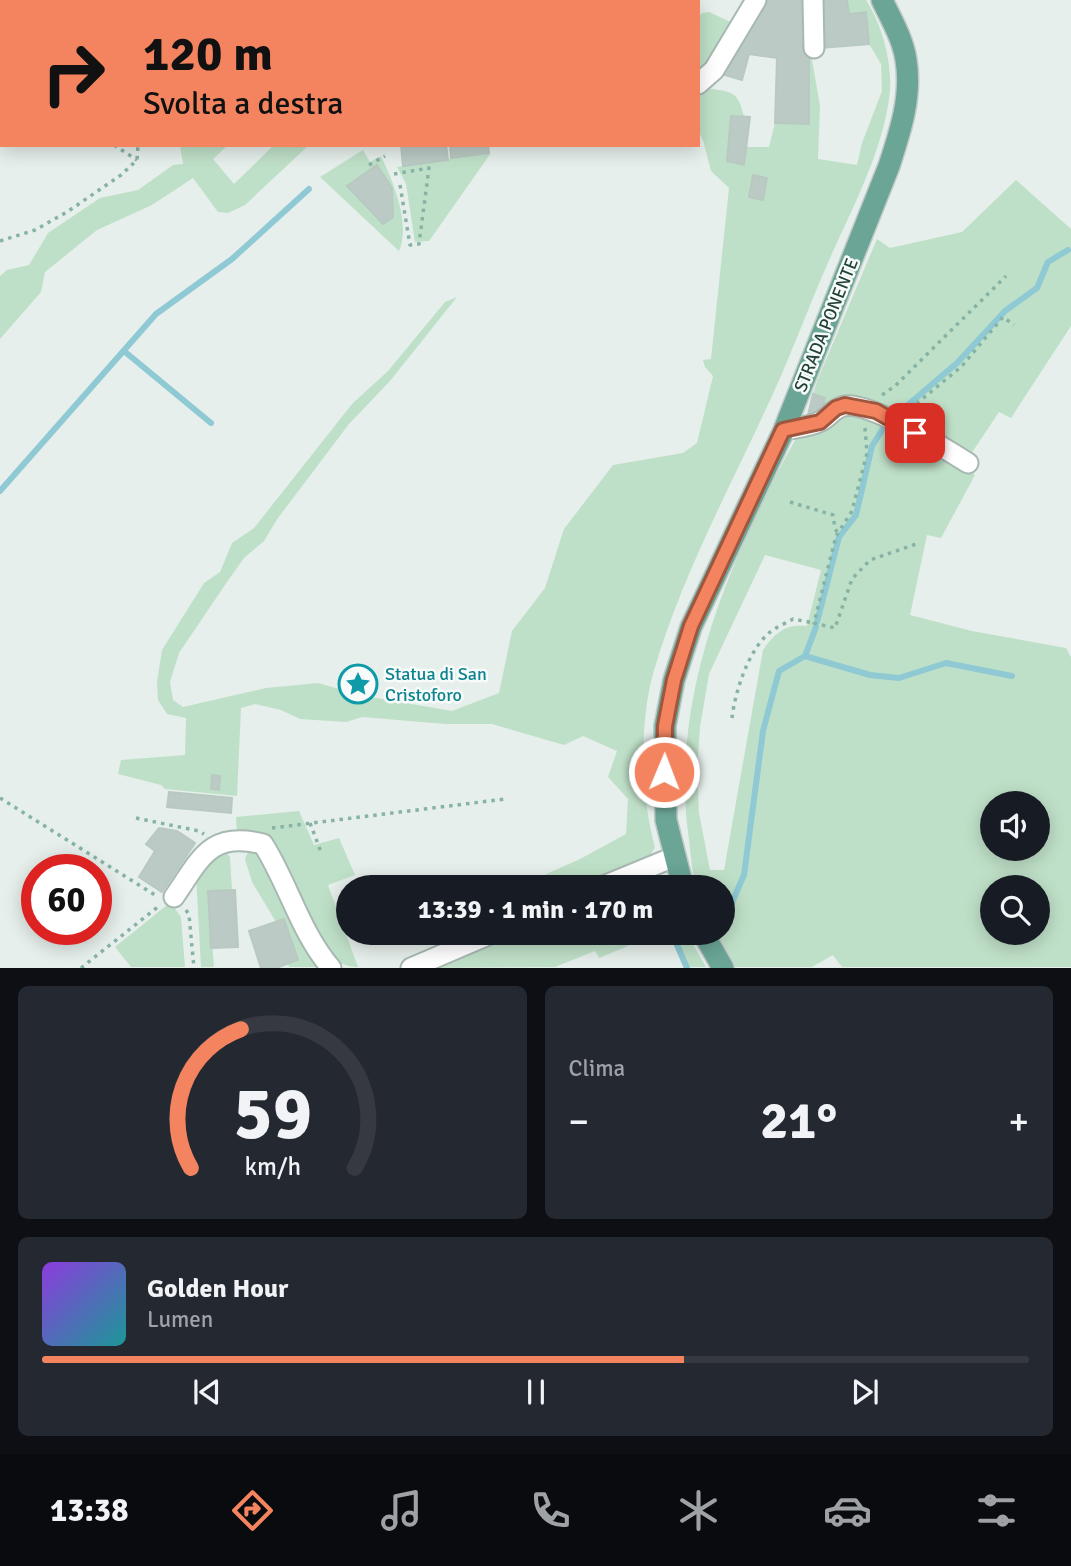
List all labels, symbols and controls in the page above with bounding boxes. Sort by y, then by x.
text: 120 m [143,24,273,84]
icon: right [28,28,119,119]
text: Svolta a destra [143,84,343,123]
street label: STRADA PONENTE [789,255,863,395]
pin [885,403,945,463]
icon: arrive [896,414,934,452]
place icon: Statua di San Cristoforo [337,663,379,705]
place label: Statua di San Cristoforo [385,663,487,706]
position arrow [627,735,701,809]
map controls [980,791,1050,945]
button: sound [980,791,1050,861]
speed limit sign: 60 [21,854,112,945]
button: search [980,875,1050,945]
text: 13:39 · 1 min · 170 m [418,894,653,926]
text: Clima [569,1054,625,1083]
text: 59 [233,1071,312,1160]
text: 21° [760,1089,837,1153]
text: − [569,1098,589,1145]
text: + [1008,1098,1029,1145]
text: km/h [244,1151,301,1182]
text: Golden Hour [147,1273,288,1305]
text: Lumen [147,1305,213,1334]
icon: previous [188,1373,226,1411]
icon: pause [517,1373,555,1411]
icon: next [846,1373,884,1411]
icon: directions [228,1486,277,1535]
icon: music [377,1486,426,1535]
icon: phone [526,1486,575,1535]
icon: climate [674,1486,723,1535]
icon: car [823,1486,872,1535]
icon: filters [972,1486,1021,1535]
text: 13:38 [50,1491,128,1530]

